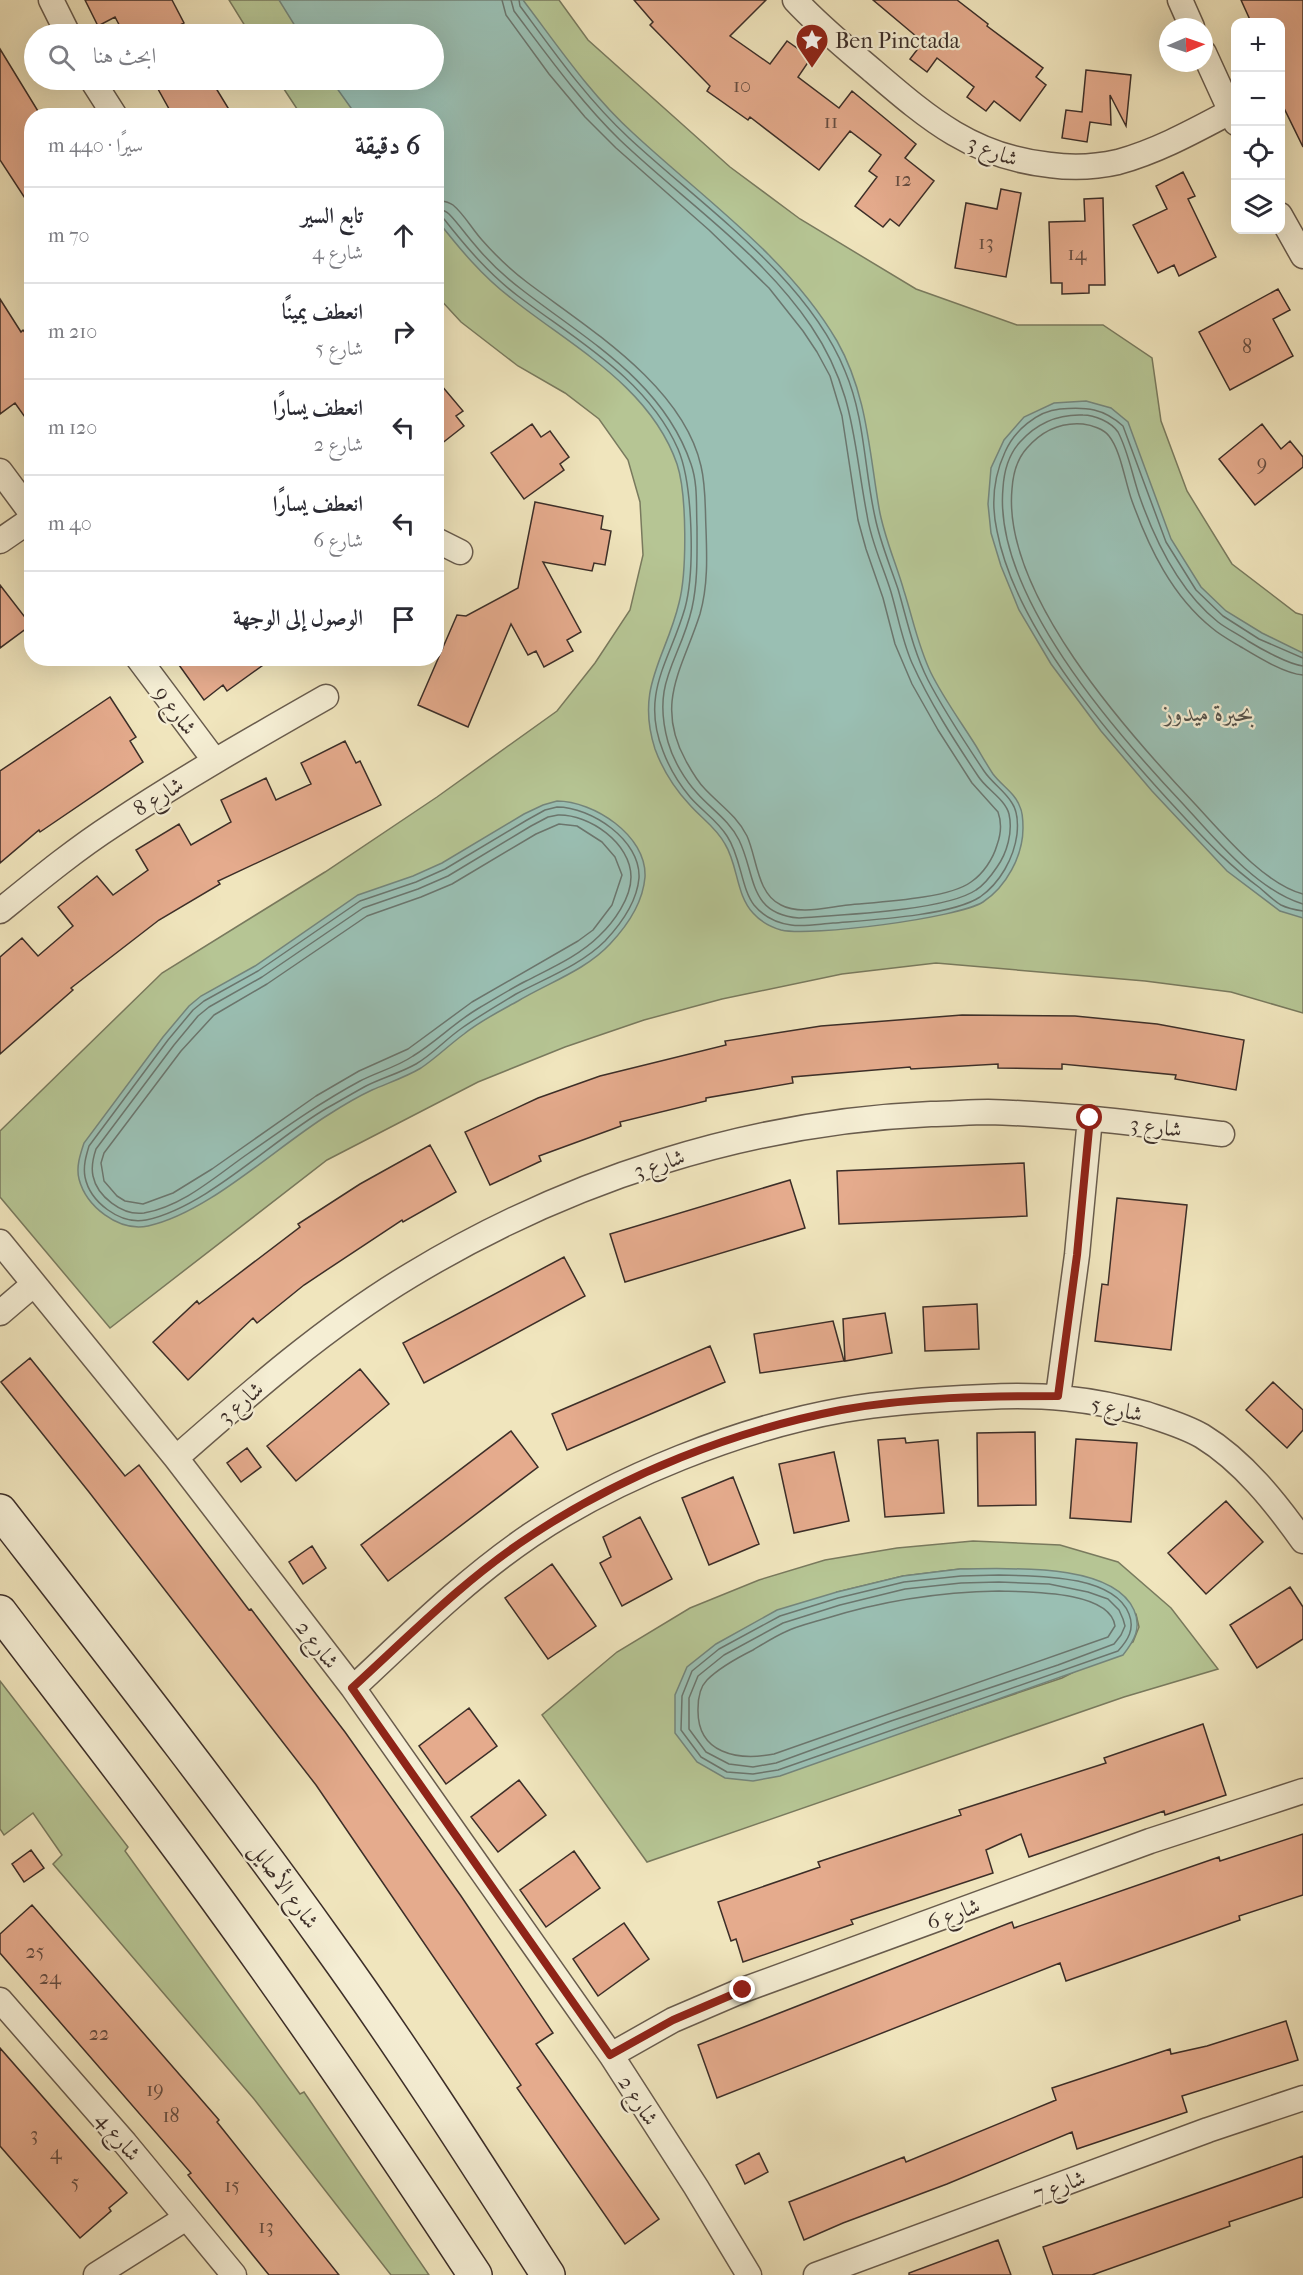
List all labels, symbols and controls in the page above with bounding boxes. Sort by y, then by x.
north arrow [1159,18,1213,72]
map controls [1231,18,1285,234]
button: + [1231,18,1285,72]
place icon: Ben Pinctada [794,22,830,69]
search box [24,24,444,90]
place label: Ben Pinctada [835,28,961,54]
icon: search [45,41,78,74]
text: ابحث هنا [93,43,156,69]
button: − [1231,72,1285,126]
house number: 10 [733,74,751,97]
house number: 11 [824,110,838,133]
button: locate [1231,126,1285,180]
street label: شارع 3 [962,129,1022,177]
text: 6 دقيقة [355,130,420,161]
text: سيرًا · 440 m [48,134,143,157]
house number: 12 [894,168,912,191]
button: layers [1231,180,1285,234]
text: تابع السير [301,203,363,229]
icon: ahead [387,219,420,252]
text: 70 m [48,224,90,247]
house number: 13 [978,231,994,254]
text: شارع 4 [312,241,363,264]
house number: 14 [1068,242,1088,265]
text: انعطف يمينًا [282,299,363,325]
icon: right [387,315,420,348]
text: 210 m [48,320,97,343]
house number: 8 [1242,335,1252,358]
text: شارع 5 [315,337,363,360]
text: انعطف يسارًا [273,395,363,421]
icon: left [387,411,420,444]
text: 120 m [48,416,97,439]
text: شارع 2 [314,433,363,456]
house number: 9 [1257,452,1267,475]
text: انعطف يسارًا [273,491,363,517]
icon: left [387,507,420,540]
text: 40 m [48,512,92,535]
text: شارع 6 [313,529,363,552]
icon: arrive [387,603,420,636]
text: الوصول إلى الوجهة [233,605,363,631]
street label: شارع 9 [144,681,202,743]
water label: بحيرة ميدوز [1162,699,1254,728]
street label: شارع 8 [129,772,191,826]
route start [1076,1104,1102,1130]
street label: شارع 3 [1128,1111,1183,1148]
street label: شارع 3 [631,1144,690,1189]
street label: شارع 3 [213,1376,272,1433]
street label: شارع 5 [1087,1390,1145,1432]
street label: شارع 2 [286,1615,344,1677]
street label: شارع الأصايل [240,1836,327,1937]
street label: شارع 6 [923,1892,985,1940]
house number: 25 [26,1940,44,1963]
house number: 24 [39,1966,62,1989]
route end [729,1976,755,2002]
house number: 22 [89,2022,109,2045]
street label: شارع 2 [608,2071,664,2133]
house number: 19 [146,2078,164,2101]
house number: 18 [162,2104,180,2127]
street label: شارع 4 [86,2107,146,2170]
house number: 3 [30,2123,38,2146]
house number: 4 [50,2141,63,2164]
street label: شارع 7 [1030,2165,1091,2212]
house number: 5 [71,2171,79,2194]
house number: 15 [224,2174,240,2197]
house number: 13 [258,2215,274,2238]

